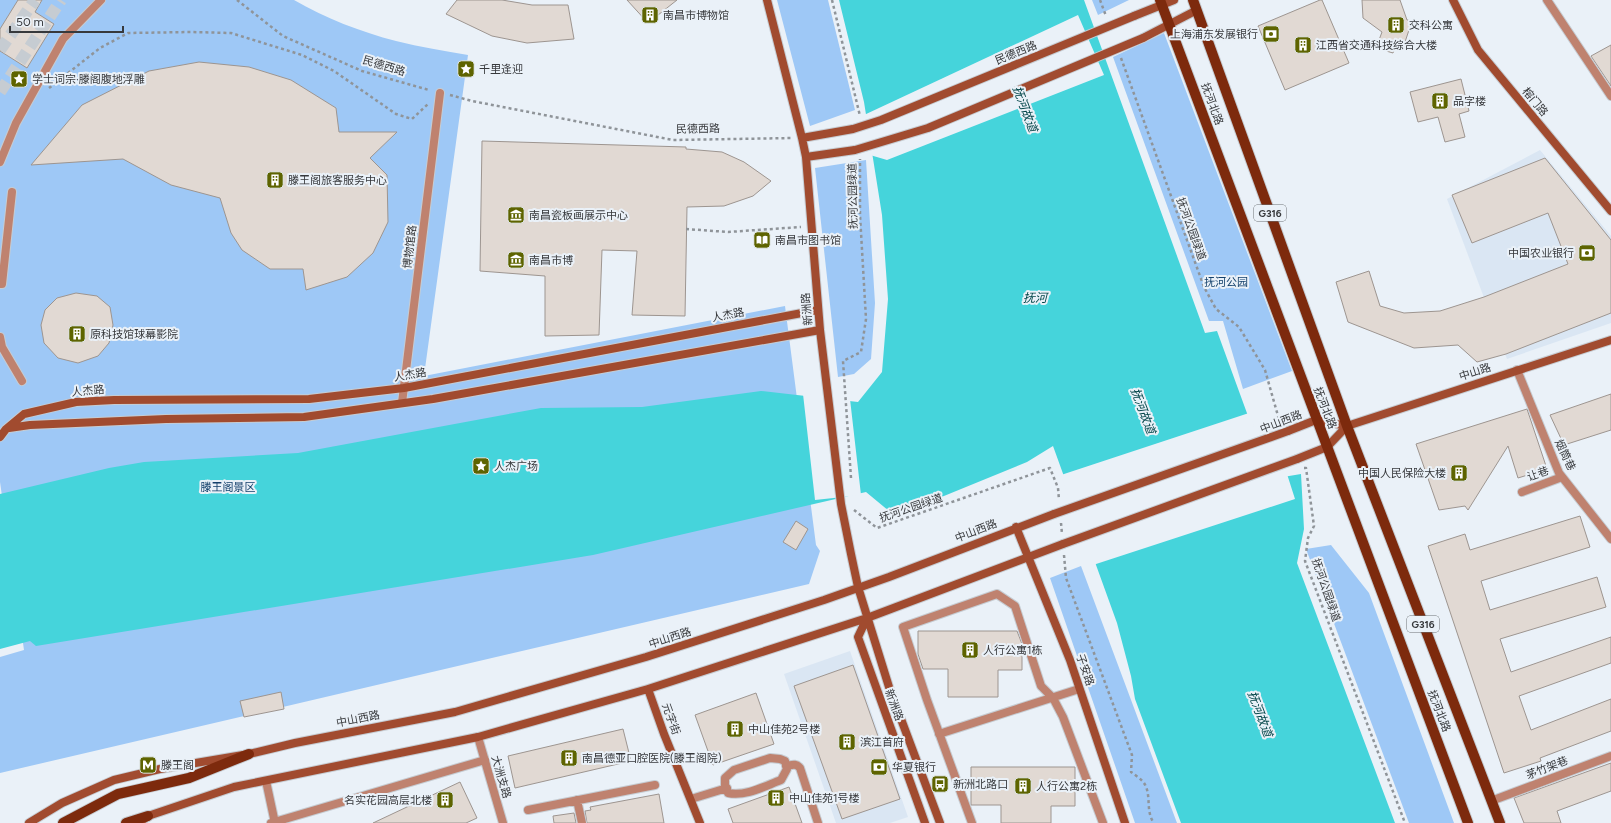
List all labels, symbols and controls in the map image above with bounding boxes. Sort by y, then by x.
building icon: 南昌市博物馆 [640,5,660,25]
scale bar [10,8,123,34]
place label: 南昌市博物馆 [663,9,729,22]
text: 50 m [16,15,44,29]
building icon: 交科公寓 [1386,15,1406,35]
place label: 交科公寓 [1409,19,1453,32]
bank icon: 上海浦东发展银行 [1261,24,1281,44]
place label: 上海浦东发展银行 [1170,28,1258,41]
building icon: 江西省交通科技综合大楼 [1293,35,1313,55]
street label: 民德西路 [993,39,1039,67]
place label: 江西省交通科技综合大楼 [1316,39,1437,52]
street label: 民德西路 [361,53,407,79]
place icon: 千里逢迎 [456,59,476,79]
place label: 千里逢迎 [479,63,523,76]
place icon: 学士词宗·滕阁腹地浮雕 [9,69,29,89]
place label: 学士词宗·滕阁腹地浮雕 [32,73,145,86]
street label: 抚河北路 [1198,81,1226,127]
water label: 抚河故道 [1010,84,1041,136]
street label: 榕门路 [1519,85,1551,119]
building icon: 品字楼 [1430,91,1450,111]
place label: 品字楼 [1453,95,1486,108]
street label: 民德西路 [676,122,720,136]
street label: 抚河公园绿道 [846,163,860,229]
building icon: 滕王阁旅客服务中心 [265,170,285,190]
place label: 滕王阁旅客服务中心 [288,174,387,187]
street label: 抚河公园绿道 [1174,196,1208,262]
museum icon: 南昌瓷板画展示中心 [506,205,526,225]
road number: G316 [1254,205,1286,221]
place label: 南昌瓷板画展示中心 [529,209,628,222]
street label: 博物馆路 [401,224,419,270]
library icon: 南昌市图书馆 [752,230,772,250]
place label: 南昌市图书馆 [775,234,841,247]
bank icon: 中国农业银行 [1577,243,1597,263]
place label: 中国农业银行 [1508,247,1574,260]
museum icon: 南昌市博 [506,250,526,270]
place label: 南昌市博 [529,254,573,267]
park label: 抚河公园 [1204,276,1248,289]
water label: 抚河 [1023,291,1049,305]
street label: 新洲路 [799,292,815,326]
street label: 人杰路 [711,305,745,325]
building icon: 原科技馆球幕影院 [67,324,87,344]
place label: 原科技馆球幕影院 [90,328,178,341]
street label: 中山路 [1457,361,1493,383]
street label: 人杰路 [393,366,427,384]
street label: 人杰路 [71,383,105,399]
street label: 抚河北路 [1311,385,1339,431]
water label: 抚河故道 [1128,386,1159,438]
street label: 中山西路 [1258,408,1304,436]
street label: 烟筒巷 [1552,437,1578,473]
place icon: 人杰广场 [471,456,491,476]
place label: 人杰广场 [494,460,538,473]
building icon: 中国人民保险大楼 [1449,463,1469,483]
street label: 让巷 [1525,464,1551,484]
place label: 中国人民保险大楼 [1358,467,1446,480]
park label: 滕王阁景区 [201,481,256,494]
street label: 抚河公园绿道 [878,491,944,525]
street label: 中山西路 [953,517,999,545]
street label: 抚河公园绿道 [1309,557,1343,623]
road number: G316 [1407,616,1439,632]
street label: 中山西路 [647,625,693,651]
building icon: 人行公寓1栋 [960,640,980,660]
place label: 人行公寓1栋 [983,644,1043,657]
street label: 子安路 [1073,652,1097,688]
street label: 新洲路 [882,687,906,723]
street label: 抚河北路 [1425,688,1453,734]
water label: 抚河故道 [1245,689,1276,741]
street label: 元字街 [659,701,683,737]
street label: 中山西路 [335,708,381,730]
building icon: 中山佳苑2号楼 [725,719,745,739]
place label: 中山佳苑2号楼 [748,723,820,736]
building icon: 滨江首府 [837,732,857,752]
place label: 滨江首府 [860,736,904,749]
building icon: 南昌德亚口腔医院(滕王阁院) [559,748,579,768]
place label: 南昌德亚口腔医院(滕王阁院) [582,752,722,765]
street label: 大洲支路 [489,754,513,800]
street label: 茅竹架巷 [1524,754,1570,782]
metro station icon: 滕王阁 [138,755,158,775]
bank icon: 华夏银行 [869,757,889,777]
place label: 滕王阁 [161,759,194,772]
place label: 华夏银行 [892,761,936,774]
bus stop icon: 新洲北路口 [930,774,950,794]
building icon: 人行公寓2栋 [1013,776,1033,796]
place label: 新洲北路口 [953,778,1008,791]
place label: 人行公寓2栋 [1036,780,1097,793]
building icon: 中山佳苑1号楼 [766,788,786,808]
building icon: 名实花园高层北楼 [435,790,455,810]
place label: 中山佳苑1号楼 [789,792,860,805]
place label: 名实花园高层北楼 [344,794,432,807]

